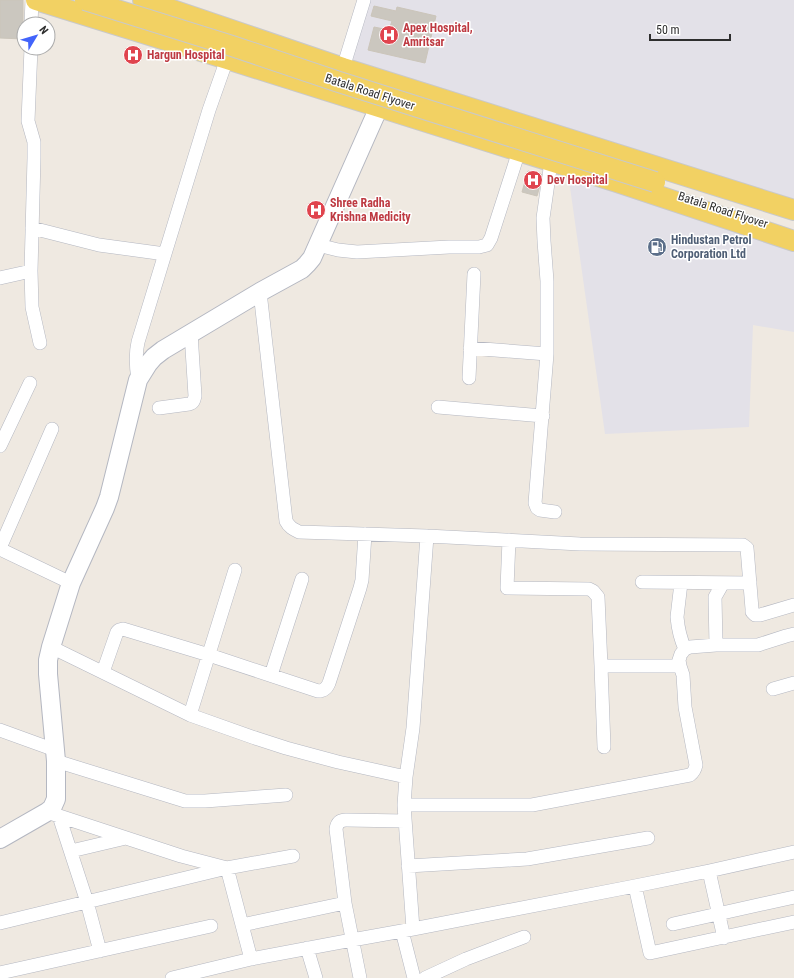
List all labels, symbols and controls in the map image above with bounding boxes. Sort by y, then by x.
north arrow [16,16,56,56]
scale bar [650,16,730,42]
place label: Apex Hospital, Amritsar [403,21,473,49]
text: N [36,23,51,37]
text: 50 m [656,23,680,37]
hospital icon: Apex Hospital, Amritsar [378,24,400,46]
hospital icon: Hargun Hospital [122,44,144,66]
place label: Hargun Hospital [147,48,225,62]
street label: Batala Road Flyover [323,71,417,113]
hospital icon: Dev Hospital [522,169,544,191]
place label: Dev Hospital [547,173,608,187]
street label: Batala Road Flyover [676,189,770,231]
place label: Shree Radha Krishna Medicity [330,196,411,224]
hospital icon: Shree Radha Krishna Medicity [305,199,327,221]
place label: Hindustan Petrol Corporation Ltd [671,233,752,261]
fuel station icon: Hindustan Petrol Corporation Ltd [646,236,668,258]

